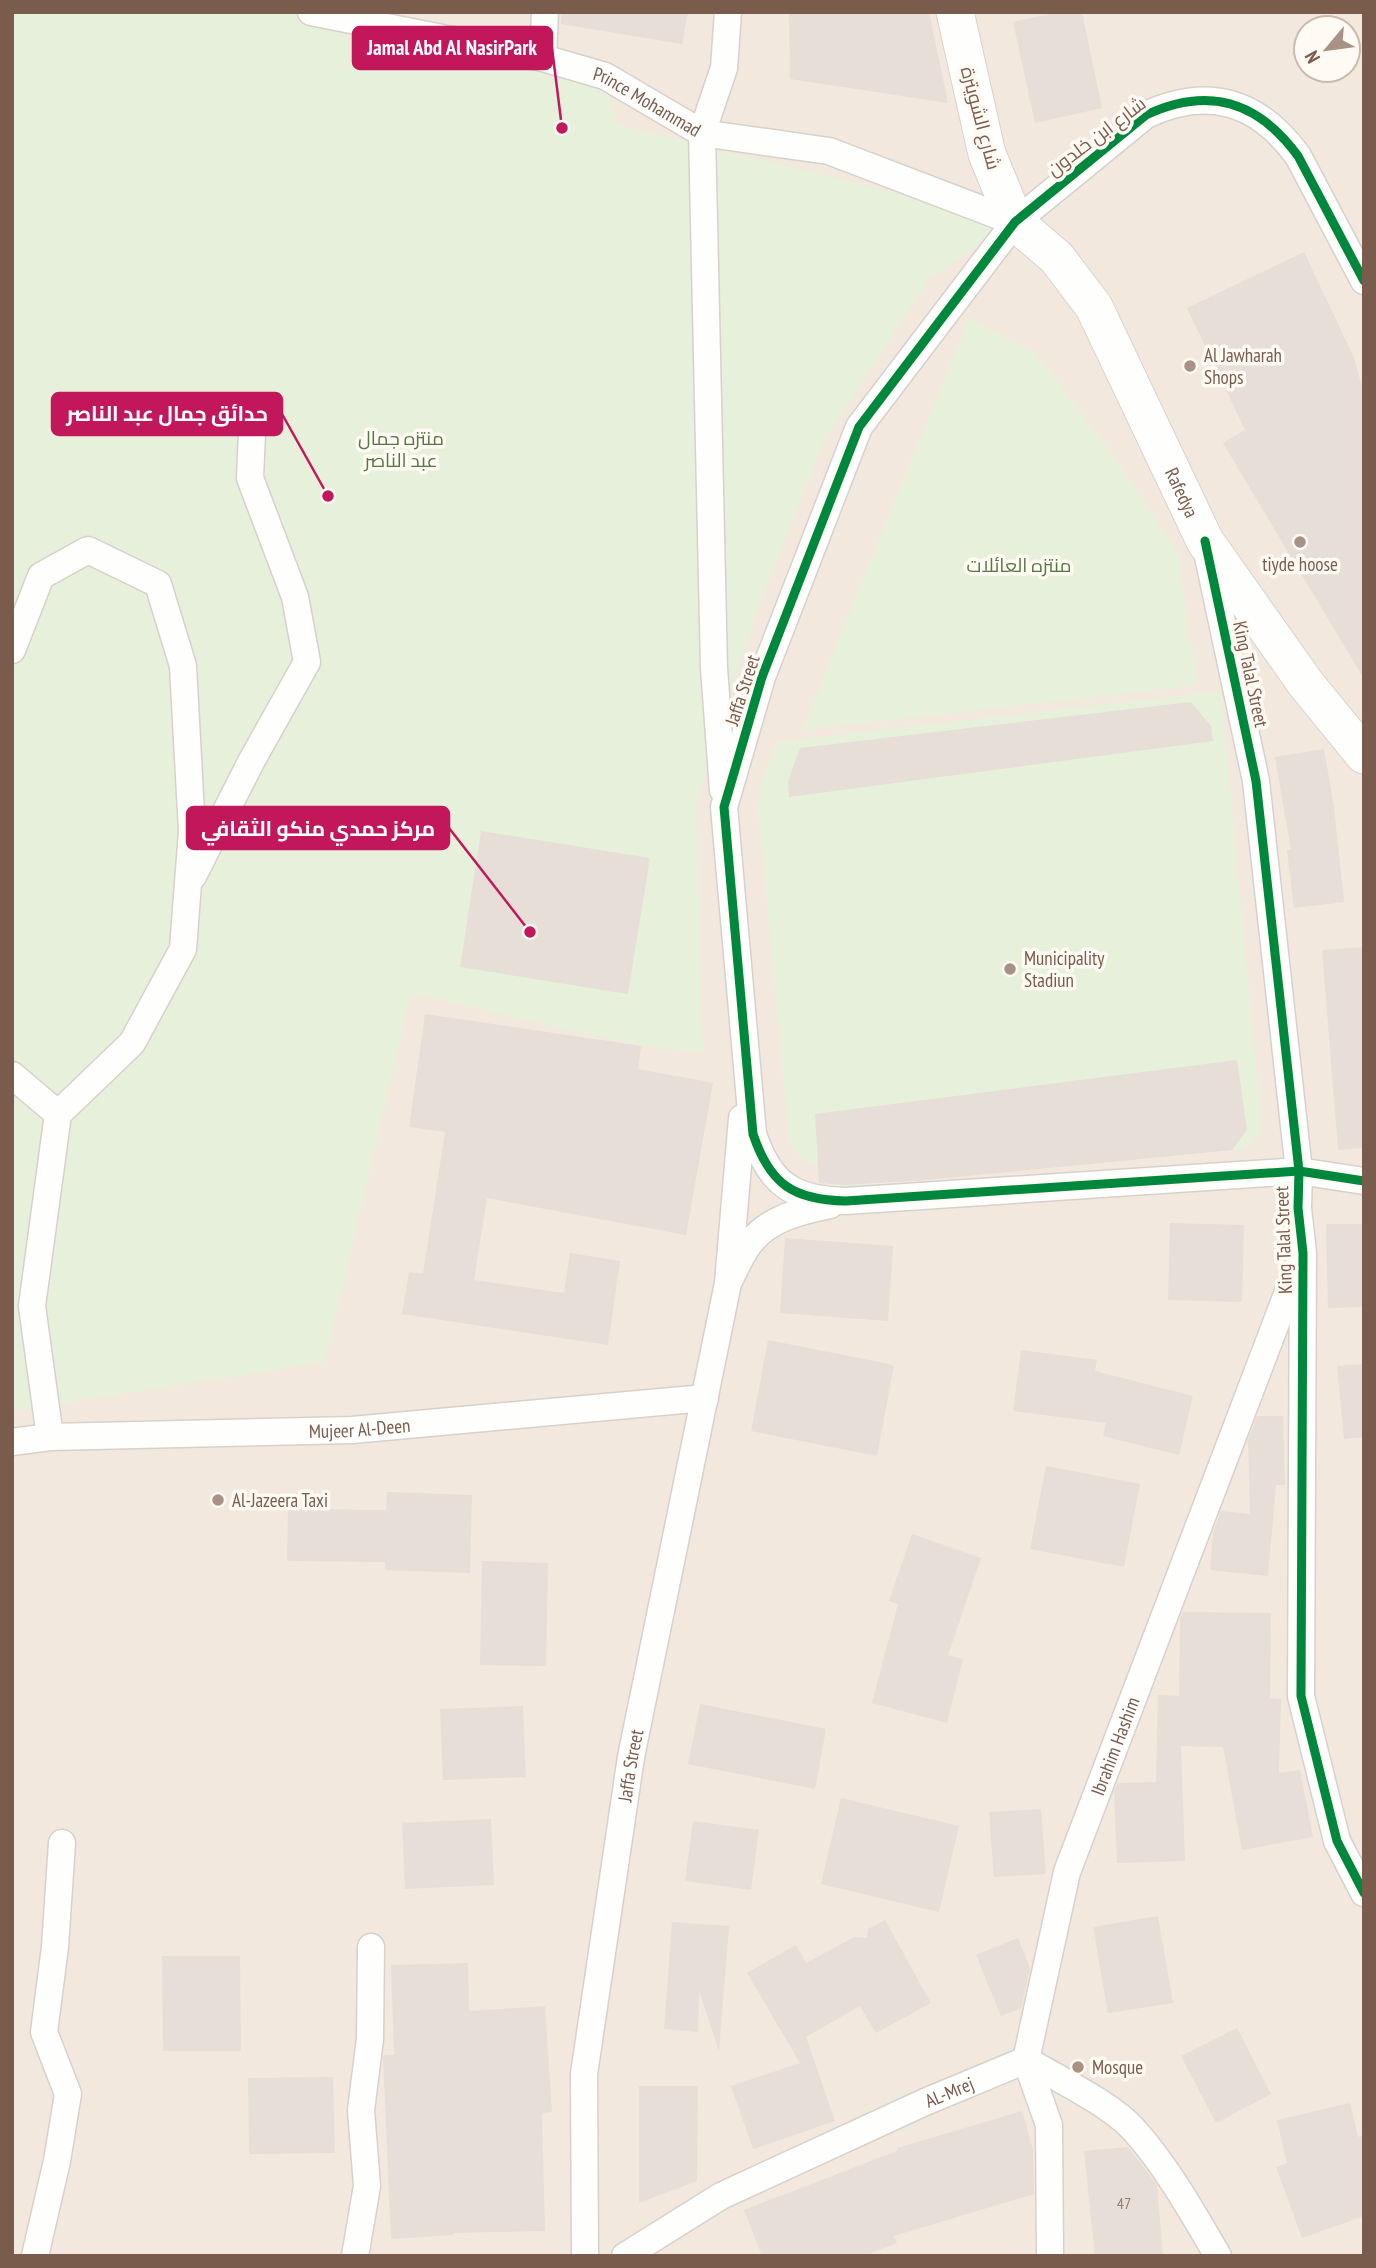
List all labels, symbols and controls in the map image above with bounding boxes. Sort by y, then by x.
north arrow [1292,14,1362,84]
callout: Jamal Abd Al NasirPark [353,27,552,69]
text: Jamal Abd Al NasirPark [366,34,537,61]
text: N [1299,47,1325,68]
street label: Prince Mohammad [591,61,705,142]
street label: شارع الشويترة [954,64,1006,173]
street label: شارع ابن خلدون [1042,91,1152,183]
place label: Al Jawharah Shops [1204,343,1282,389]
marker: Al Jawharah Shops [1182,358,1198,374]
callout: حدائق جمال عبد الناصر [52,393,282,435]
text: حدائق جمال عبد الناصر [65,400,268,427]
park label: منتزه جمال عبد الناصر [358,426,444,472]
street label: Rafedya [1160,464,1204,521]
marker: tiyde hoose [1292,534,1308,550]
place label: tiyde hoose [1262,552,1338,576]
park label: منتزه العائلات [966,553,1072,577]
street label: King Talal Street [1228,619,1274,730]
street label: Jaffa Street [719,651,765,729]
callout: مركز حمدي منكو الثقافي [187,807,449,849]
text: مركز حمدي منكو الثقافي [201,815,435,846]
place label: Municipality Stadiun [1024,946,1105,992]
marker: Municipality Stadiun [1002,961,1018,977]
street label: King Talal Street [1269,1185,1297,1294]
street label: Mujeer Al-Deen [309,1413,411,1443]
place label: Al-Jazeera Taxi [232,1488,328,1512]
marker: Al-Jazeera Taxi [210,1492,226,1508]
street label: Ibrahim Hashim [1085,1694,1145,1799]
street label: Jaffa Street [612,1726,649,1804]
place label: Mosque [1092,2055,1143,2079]
marker: Mosque [1070,2059,1086,2075]
street label: AL-Mrej [921,2071,977,2113]
house number: 47 [1117,2193,1131,2213]

